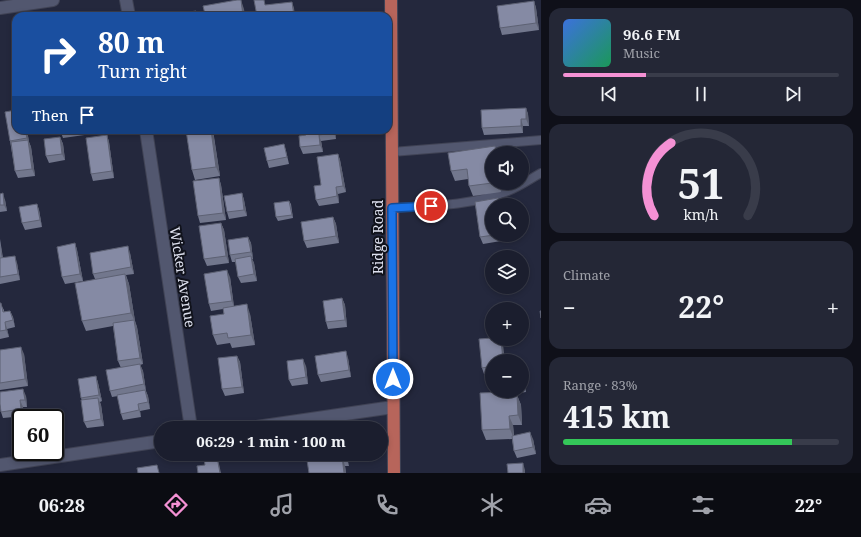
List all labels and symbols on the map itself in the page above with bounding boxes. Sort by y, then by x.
pin [414,189,448,223]
street label: Ridge Road [368,199,387,274]
street label: Wicker Avenue [166,225,200,329]
position arrow [372,358,414,400]
speed limit sign: 60 [12,409,64,461]

